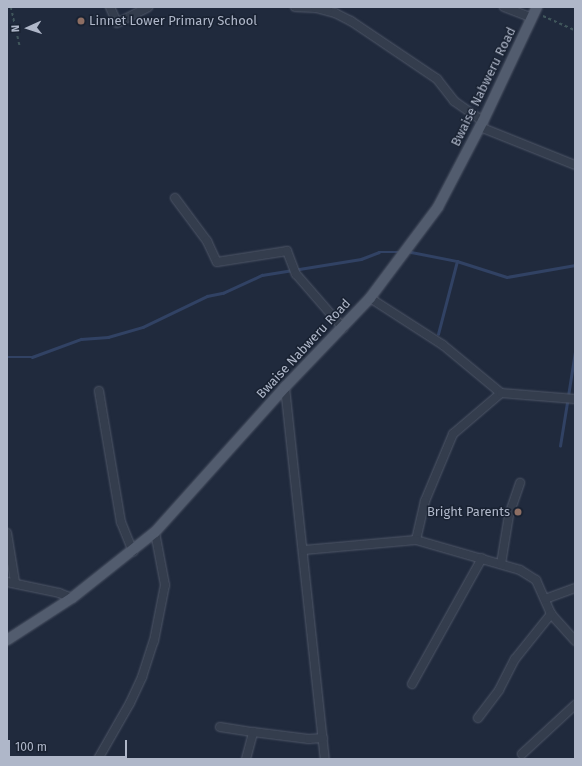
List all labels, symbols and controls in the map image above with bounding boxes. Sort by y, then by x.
north arrow [8,8,48,48]
place label: Linnet Lower Primary School [89,13,257,29]
marker: Linnet Lower Primary School [76,16,86,26]
text: N [9,25,22,33]
street label: Bwaise Nabweru Road [448,25,520,149]
street label: Bwaise Nabweru Road [254,296,354,402]
place label: Bright Parents [427,504,510,520]
marker: Bright Parents [513,507,523,517]
scale bar [10,732,129,758]
text: 100 m [15,740,47,754]

